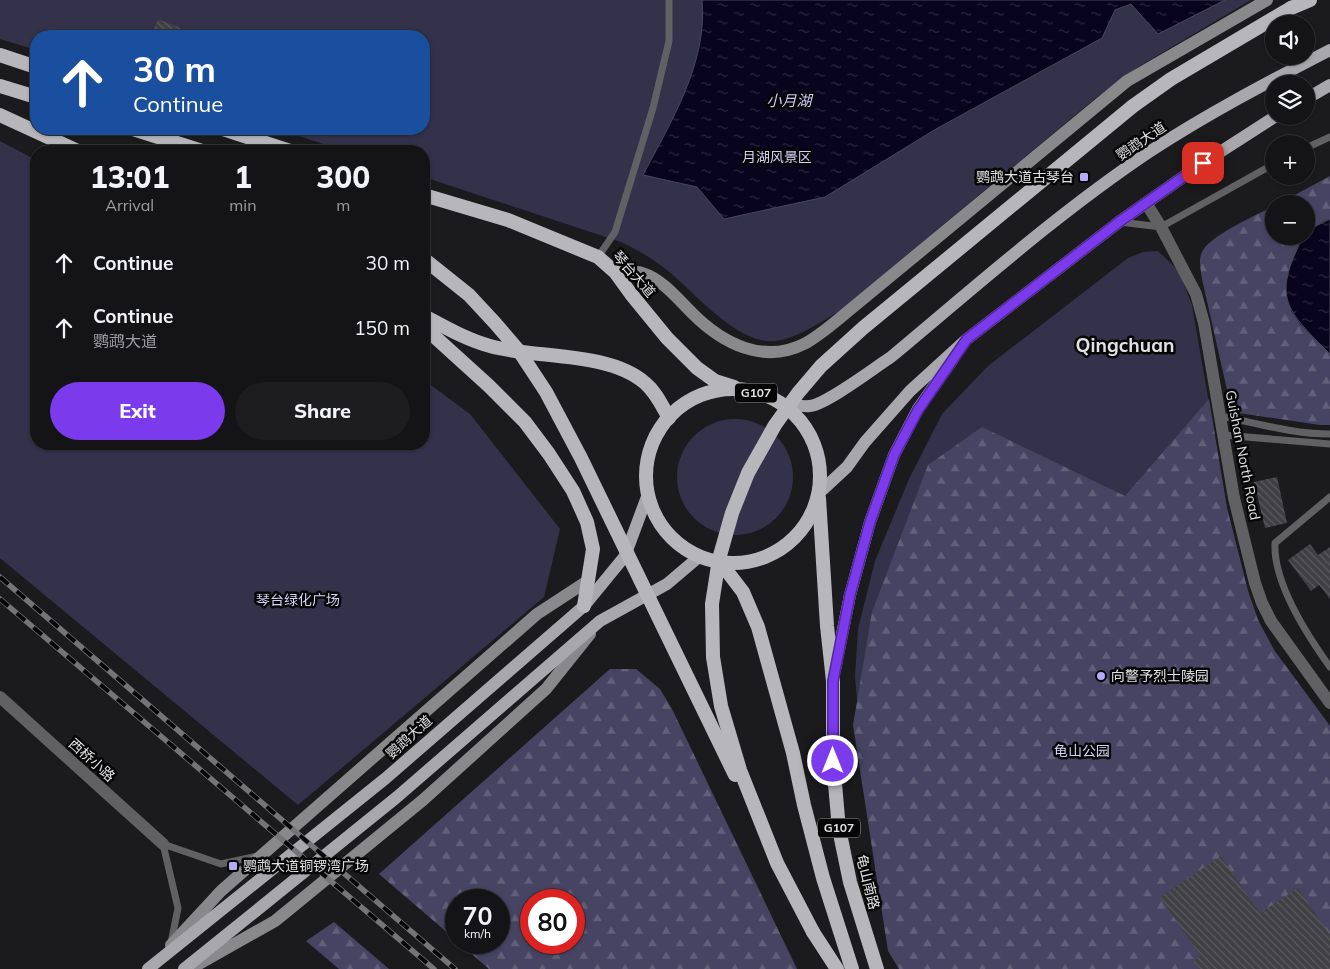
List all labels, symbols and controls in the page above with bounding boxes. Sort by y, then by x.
map controls [1265,15,1315,245]
button: sound [1265,15,1315,65]
text: 30 m [133,47,216,91]
icon: ahead [50,50,115,115]
button: layers [1265,75,1315,125]
text: Continue [133,90,223,118]
water label: 小月湖 [766,91,813,110]
street label: 鹦鹉大道 [1113,118,1169,164]
button: + [1265,135,1315,185]
pin [1182,142,1224,184]
park label: 月湖风景区 [742,148,812,166]
icon: arrive [1189,149,1217,177]
text: 13:01 [90,158,170,196]
text: 1 [234,158,252,196]
text: 300 [316,158,370,196]
place label: 鹦鹉大道古琴台 [976,168,1074,186]
marker: 鹦鹉大道古琴台 [1078,171,1090,183]
text: Arrival [105,195,154,215]
text: min [229,195,257,215]
text: m [336,195,350,215]
button: − [1265,195,1315,245]
street label: 琴台大道 [609,247,659,301]
icon: ahead [50,249,78,277]
text: Continue [93,251,173,275]
text: 30 m [366,251,410,275]
text: Continue [93,304,173,328]
icon: ahead [50,314,78,342]
text: 150 m [354,316,410,340]
text: 鹦鹉大道 [93,331,157,351]
district label: Qingchuan [1076,333,1174,357]
button: Exit [50,382,225,440]
button: Share [235,382,410,440]
road number: G107 [735,383,777,402]
street label: Guishan North Road [1222,388,1264,522]
park label: 琴台绿化广场 [256,591,340,609]
place label: 向警予烈士陵园 [1111,667,1209,685]
marker: 向警予烈士陵园 [1095,670,1107,682]
street label: 鹦鹉大道 [382,712,436,762]
position arrow [806,734,858,786]
street label: 西桥小路 [65,735,119,785]
park label: 龟山公园 [1054,742,1110,760]
road number: G107 [818,818,860,838]
street label: 龟山南路 [852,853,884,911]
place label: 鹦鹉大道铜锣湾广场 [243,857,369,875]
marker: 鹦鹉大道铜锣湾广场 [227,860,239,872]
speed limit sign: 80 [520,889,585,954]
text: 70 [462,900,493,931]
text: km/h [464,926,491,941]

